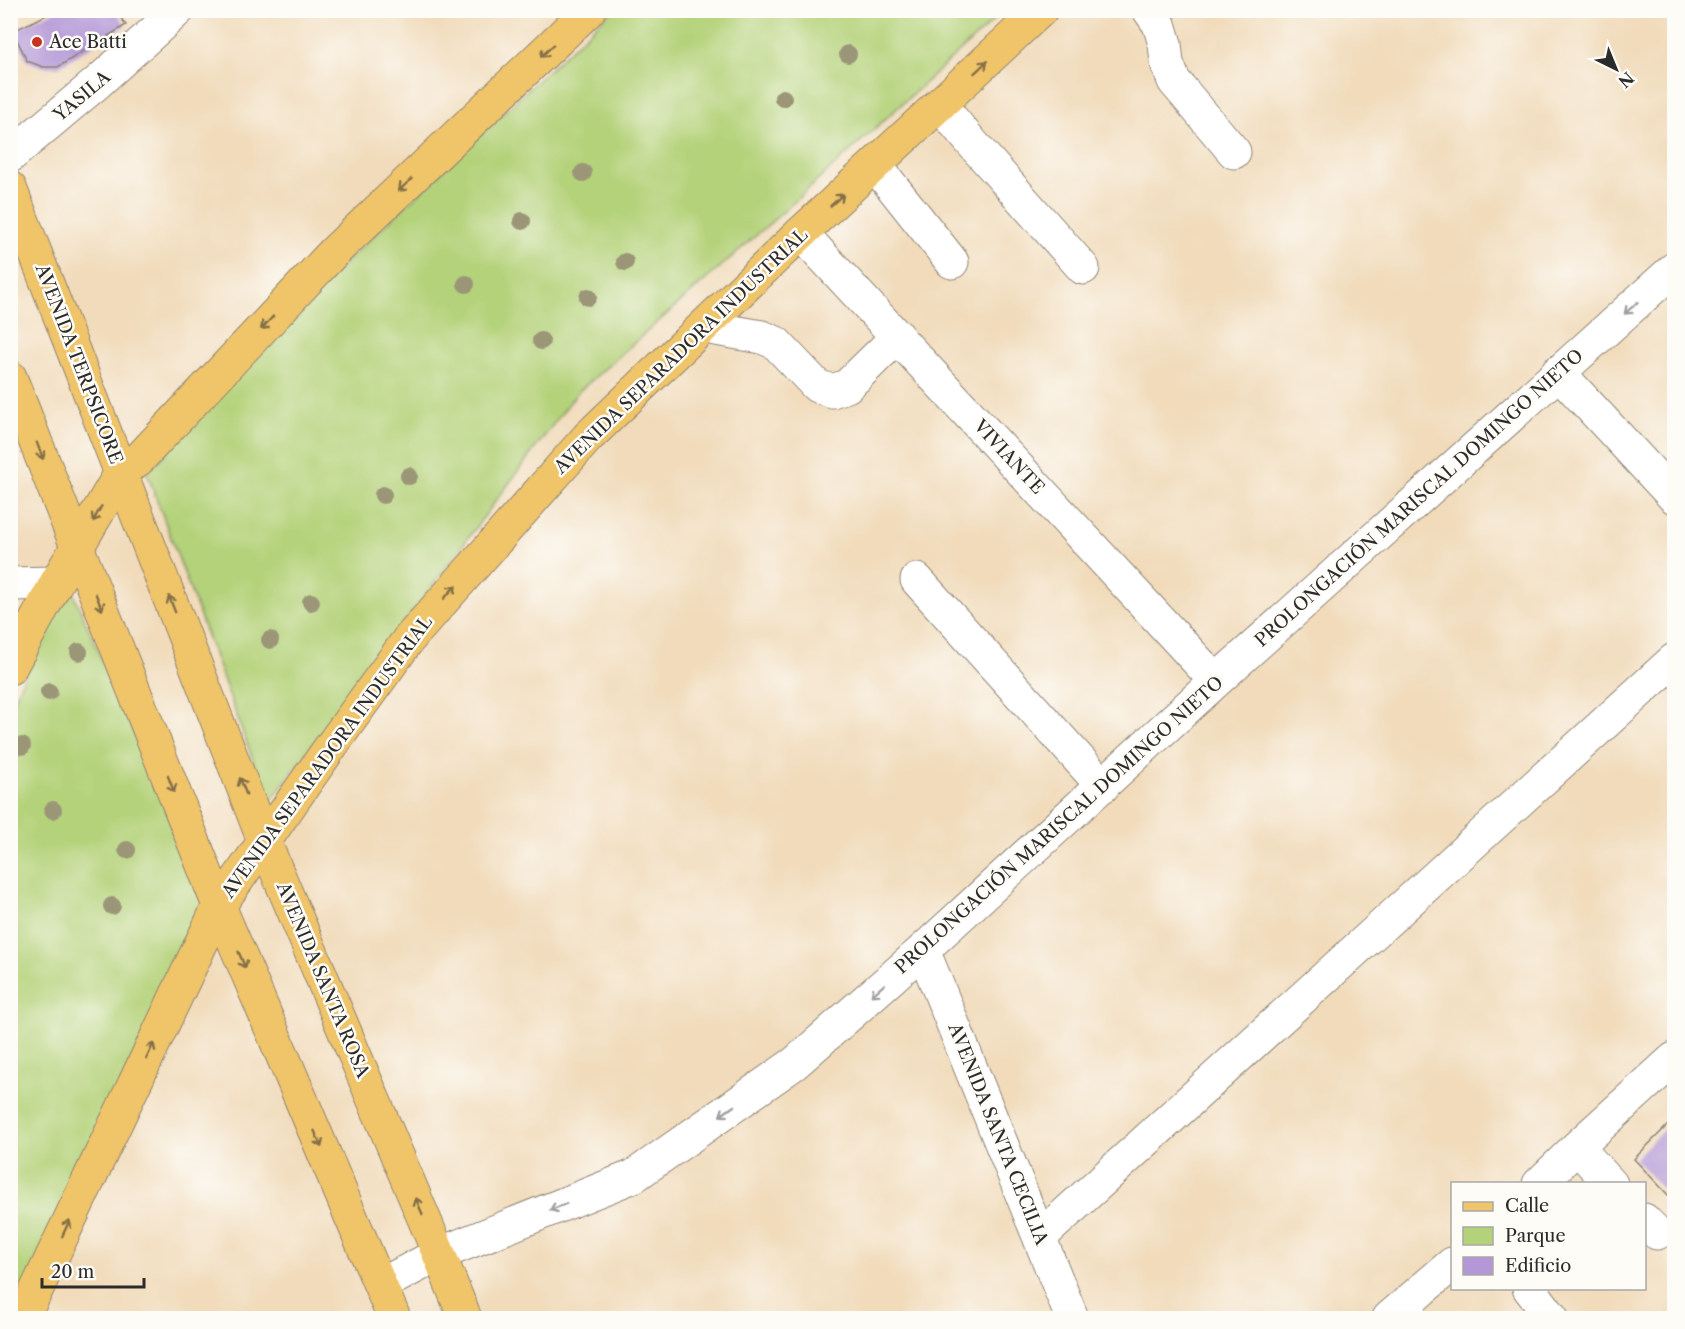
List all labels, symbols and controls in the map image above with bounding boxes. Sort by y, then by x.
place label: Ace Batti [48,31,127,53]
marker: Ace Batti [30,35,44,49]
north arrow [1586,39,1646,99]
one-way arrow [539,43,554,58]
one-way arrow [973,60,988,74]
street label: YASILA [48,65,115,127]
text: N [1614,68,1638,92]
one-way arrow [398,178,413,192]
one-way arrow [829,193,844,207]
street label: AVENIDA SEPARADORA INDUSTRIAL [549,224,812,479]
street label: AVENIDA TERPSICORE [30,260,127,467]
one-way arrow [1624,301,1639,315]
one-way arrow [260,315,274,330]
street label: PROLONGACIÓN MARISCAL DOMINGO NIETO [1250,344,1588,651]
street label: VIVIANTE [968,415,1049,499]
one-way arrow [35,441,46,460]
one-way arrow [91,505,102,523]
one-way arrow [443,585,457,600]
one-way arrow [94,592,105,611]
one-way arrow [166,595,177,614]
street label: AVENIDA SEPARADORA INDUSTRIAL [217,611,437,903]
street label: PROLONGACIÓN MARISCAL DOMINGO NIETO [890,671,1228,978]
one-way arrow [166,774,177,792]
one-way arrow [237,777,248,796]
street label: AVENIDA SANTA ROSA [271,878,374,1082]
one-way arrow [236,950,248,968]
one-way arrow [871,983,886,997]
street label: AVENIDA SANTA CECILIA [943,1019,1053,1249]
one-way arrow [144,1043,156,1061]
one-way arrow [719,1105,735,1118]
one-way arrow [313,1129,324,1148]
legend [1451,1182,1646,1290]
text: Calle [1505,1195,1549,1217]
one-way arrow [413,1197,424,1216]
one-way arrow [549,1202,568,1213]
one-way arrow [61,1219,73,1237]
text: Parque [1505,1225,1566,1247]
scale bar [42,1251,144,1289]
text: Edificio [1505,1255,1571,1277]
text: 20 m [51,1261,95,1283]

